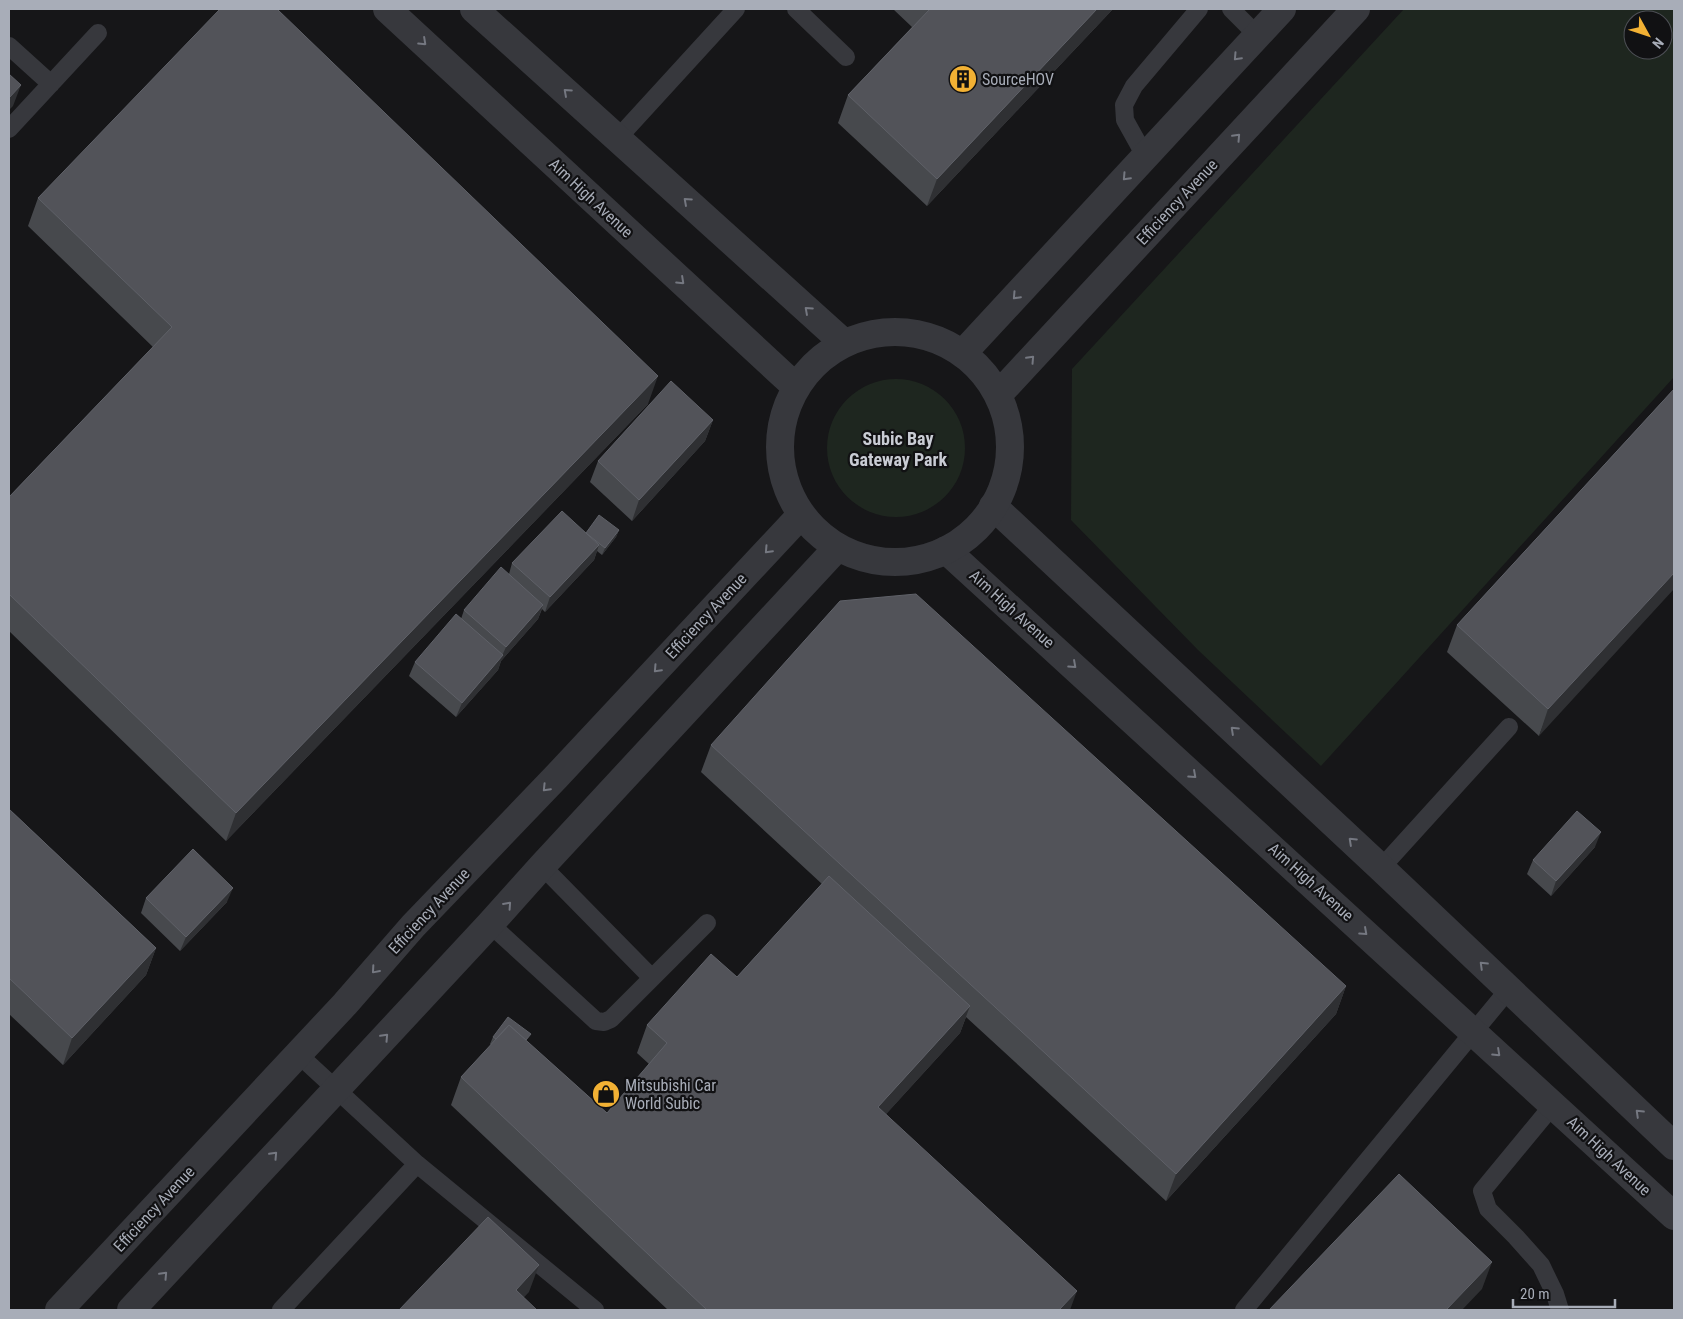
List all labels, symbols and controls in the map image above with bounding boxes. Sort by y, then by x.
north arrow [1623,10,1673,60]
text: N [1649,35,1667,52]
one-way arrow [417,36,426,45]
one-way arrow [1234,52,1243,61]
building icon: SourceHOV [948,64,978,94]
place label: SourceHOV [982,70,1054,89]
one-way arrow [563,89,572,98]
one-way arrow [1231,134,1240,143]
street label: Aim High Avenue [545,154,637,242]
street label: Efficiency Avenue [1133,155,1221,249]
one-way arrow [1123,171,1132,180]
one-way arrow [684,198,693,207]
one-way arrow [676,275,685,284]
one-way arrow [1013,290,1022,299]
one-way arrow [805,307,814,316]
one-way arrow [1025,355,1034,364]
district label: Subic Bay Gateway Park [849,428,948,470]
one-way arrow [764,545,773,554]
street label: Aim High Avenue [966,566,1058,652]
street label: Efficiency Avenue [662,569,750,663]
one-way arrow [1067,659,1076,668]
one-way arrow [654,664,663,673]
one-way arrow [1230,727,1239,736]
one-way arrow [1187,769,1196,778]
one-way arrow [543,782,552,791]
one-way arrow [1349,838,1358,847]
street label: Aim High Avenue [1265,839,1357,925]
street label: Efficiency Avenue [385,864,473,958]
one-way arrow [502,901,511,910]
one-way arrow [1359,926,1368,935]
one-way arrow [1480,962,1489,971]
one-way arrow [372,964,380,973]
one-way arrow [379,1033,388,1042]
one-way arrow [1491,1047,1500,1056]
place label: Mitsubishi Car World Subic [625,1076,716,1113]
shop icon: Mitsubishi Car World Subic [591,1079,621,1109]
one-way arrow [1636,1110,1645,1119]
street label: Aim High Avenue [1563,1112,1655,1200]
one-way arrow [268,1152,277,1161]
street label: Efficiency Avenue [110,1162,198,1256]
one-way arrow [158,1271,167,1280]
scale bar [1513,1276,1616,1308]
text: 20 m [1520,1285,1550,1303]

